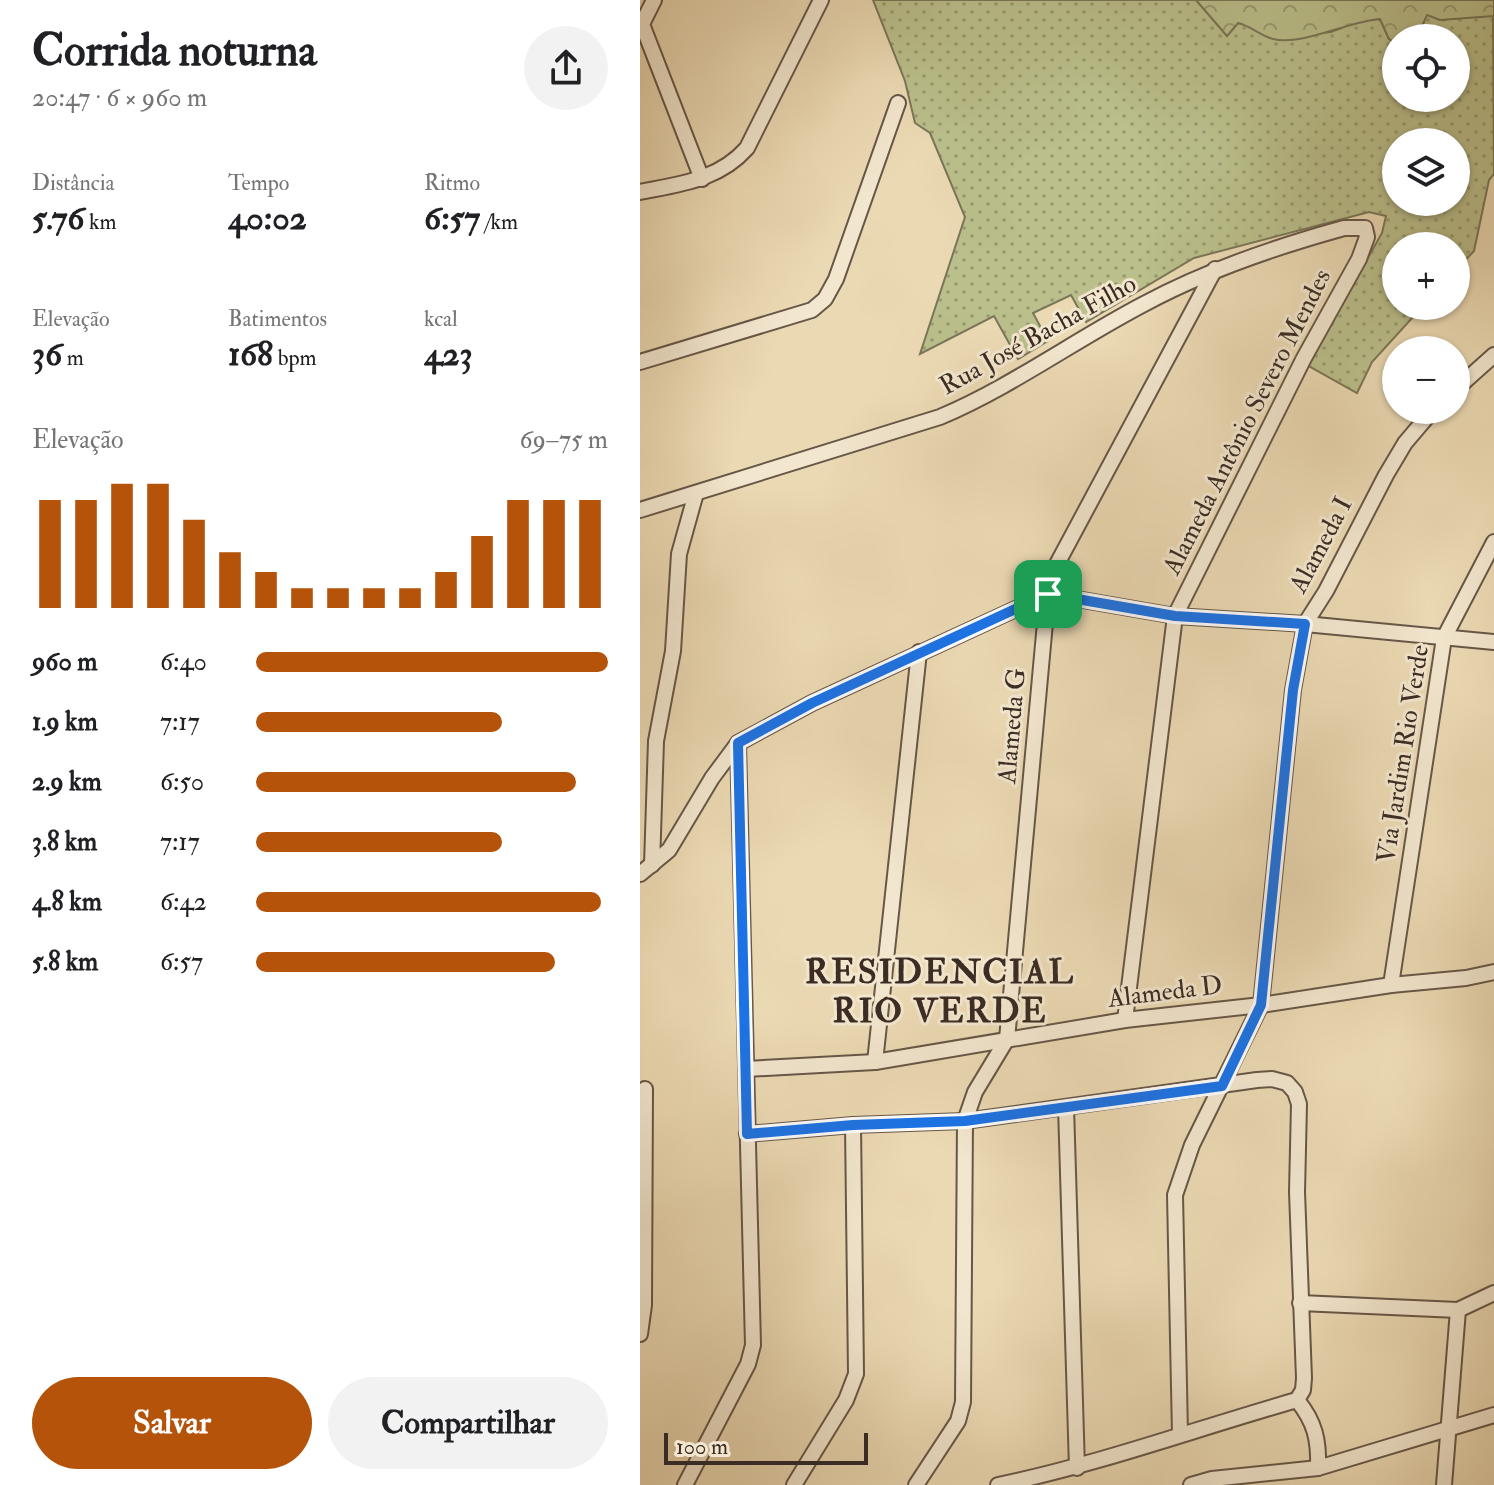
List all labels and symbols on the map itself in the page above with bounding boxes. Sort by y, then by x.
street label: Alameda Antônio Severo Mendes [1155,264,1338,581]
street label: Rua José Bacha Filho [934,268,1142,402]
street label: Alameda I [1282,491,1360,599]
pin [1014,560,1082,628]
street label: Via Jardim Rio Verde [1370,642,1436,865]
street label: Alameda G [991,667,1033,786]
district label: RESIDENCIAL RIO VERDE [805,951,1075,1033]
street label: Alameda D [1105,969,1224,1015]
scale bar [664,1429,868,1465]

